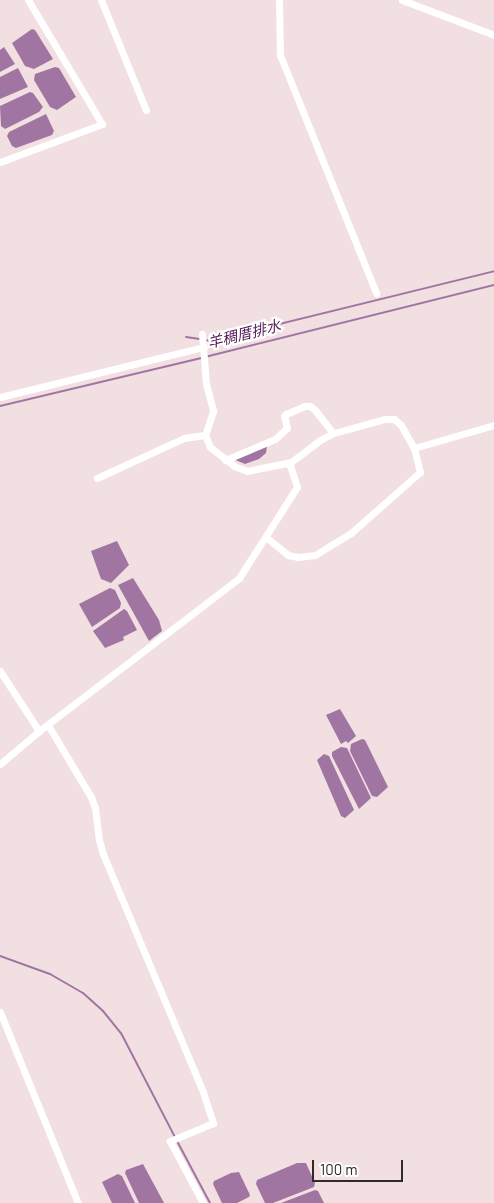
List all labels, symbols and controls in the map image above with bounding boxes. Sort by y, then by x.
water label: 羊稠厝排水 [205,316,283,352]
scale bar [314,1150,405,1182]
text: 100 m [320,1160,358,1178]

